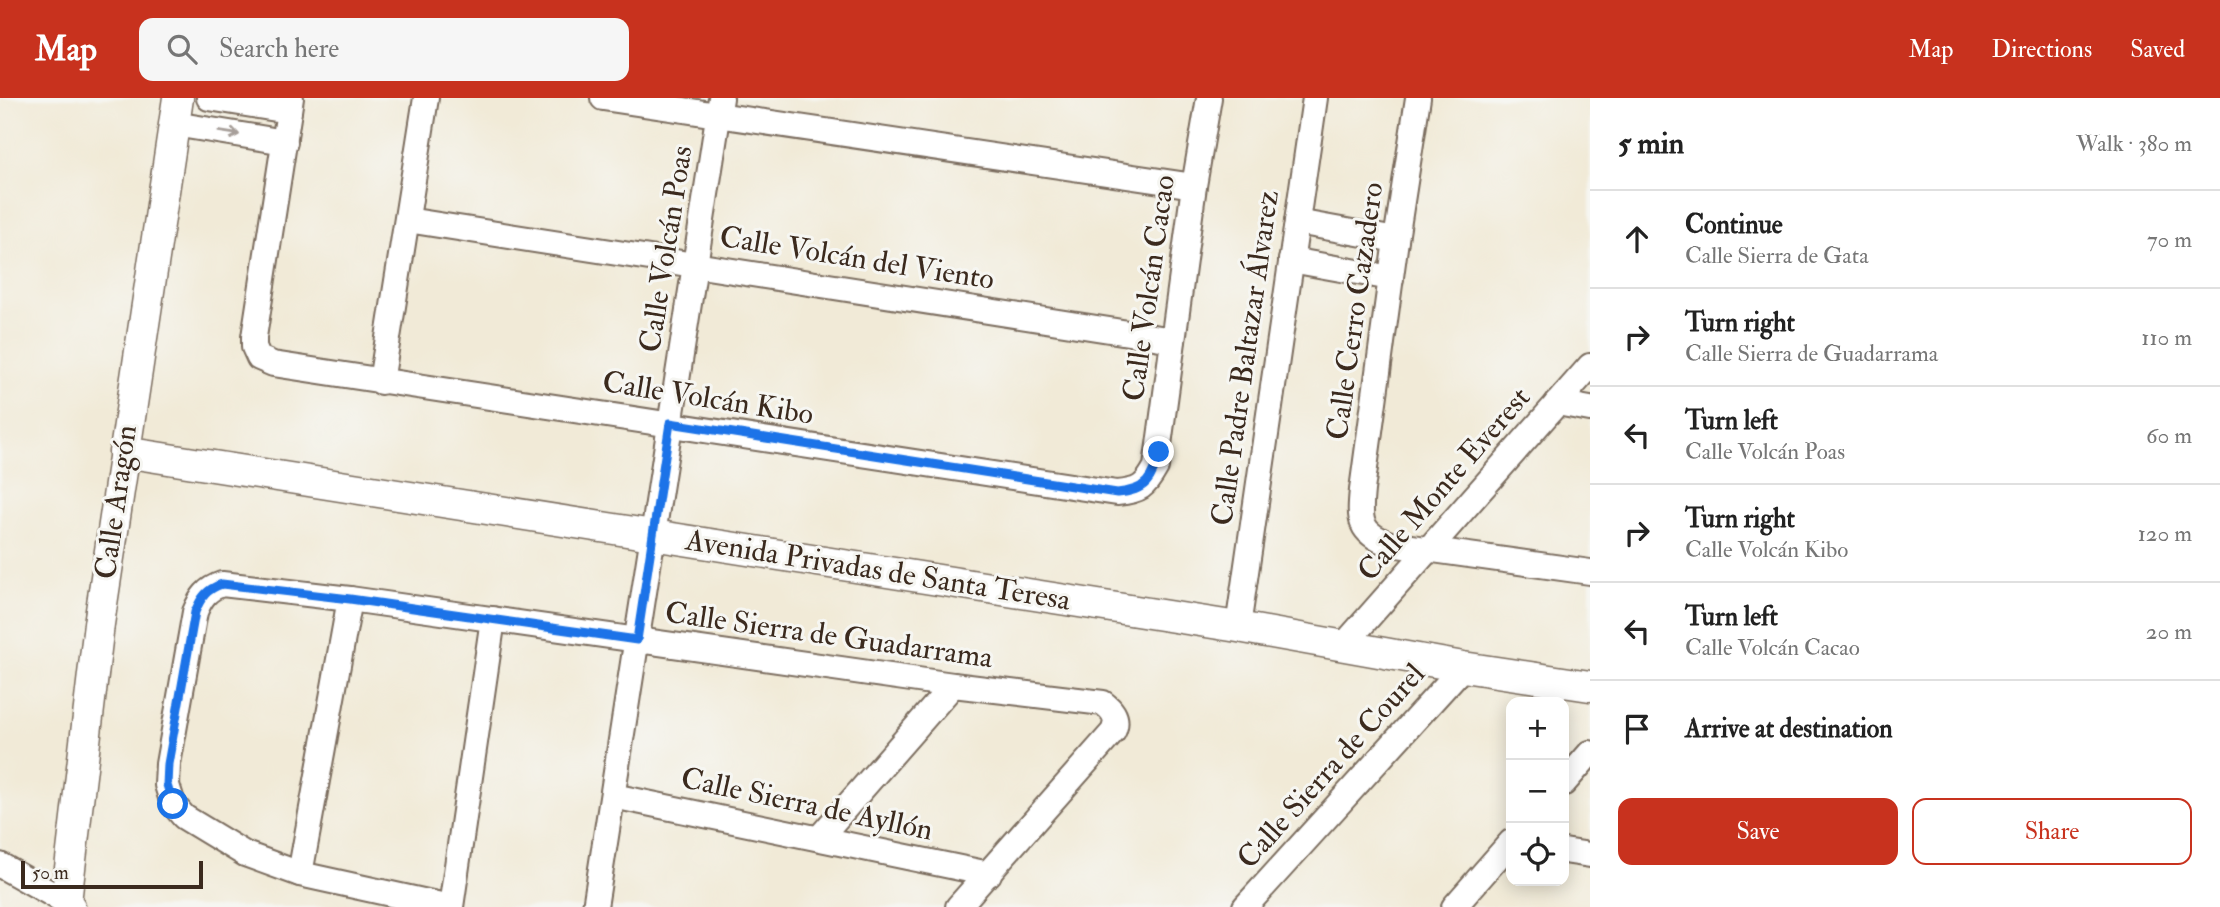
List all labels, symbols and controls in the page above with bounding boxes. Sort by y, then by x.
search box [139,18,629,81]
text: Map [35,29,97,70]
icon: search [163,30,201,68]
text: Search here [219,33,339,65]
text: Map [1908,34,1953,65]
text: Directions [1991,34,2092,65]
text: Saved [2130,34,2185,65]
text: 5 min [1618,125,1684,162]
one-way arrow [217,127,240,140]
text: Walk · 380 m [2076,129,2192,158]
street label: Calle Volcán Poas [631,143,701,355]
street label: Calle Volcán Cacao [1115,172,1183,404]
street label: Calle Cerro Cazadero [1319,180,1391,442]
street label: Calle Padre Baltazar Álvarez [1203,188,1287,528]
text: Continue [1685,209,1783,241]
street label: Calle Volcán del Viento [717,218,997,298]
icon: ahead [1618,220,1656,258]
text: 70 m [2147,225,2192,254]
text: Calle Sierra de Gata [1685,241,1869,270]
text: Turn right [1685,307,1795,339]
icon: right [1618,318,1656,356]
text: 110 m [2141,323,2192,352]
text: Calle Sierra de Guadarrama [1685,339,1938,368]
street label: Calle Volcán Kibo [600,363,816,433]
street label: Calle Monte Everest [1350,379,1538,589]
text: Turn left [1685,405,1778,437]
icon: left [1618,416,1656,454]
text: 60 m [2146,421,2192,450]
street label: Calle Aragón [87,422,145,582]
route end [1143,436,1174,467]
text: Calle Volcán Poas [1685,437,1845,466]
text: Turn right [1685,503,1795,535]
icon: right [1618,514,1656,552]
text: 120 m [2138,519,2192,548]
street label: Avenida Privadas de Santa Teresa [682,521,1074,619]
text: Calle Volcán Kibo [1685,535,1848,564]
street label: Calle Sierra de Guadarrama [663,594,996,676]
text: Turn left [1685,601,1778,633]
icon: left [1618,612,1656,650]
text: 20 m [2146,617,2192,646]
text: Calle Volcán Cacao [1685,633,1860,662]
street label: Calle Sierra de Courel [1229,656,1433,876]
map controls [1506,697,1569,886]
button: + [1506,697,1569,760]
icon: arrive [1618,710,1656,748]
text: Arrive at destination [1685,713,1893,745]
street label: Calle Sierra de Ayllón [678,759,936,849]
button: − [1506,760,1569,823]
route start [157,788,188,819]
button: Save [1618,798,1898,865]
button: Share [1912,798,2192,865]
button: locate [1506,823,1569,886]
scale bar [21,858,203,890]
text: 50 m [32,861,69,885]

